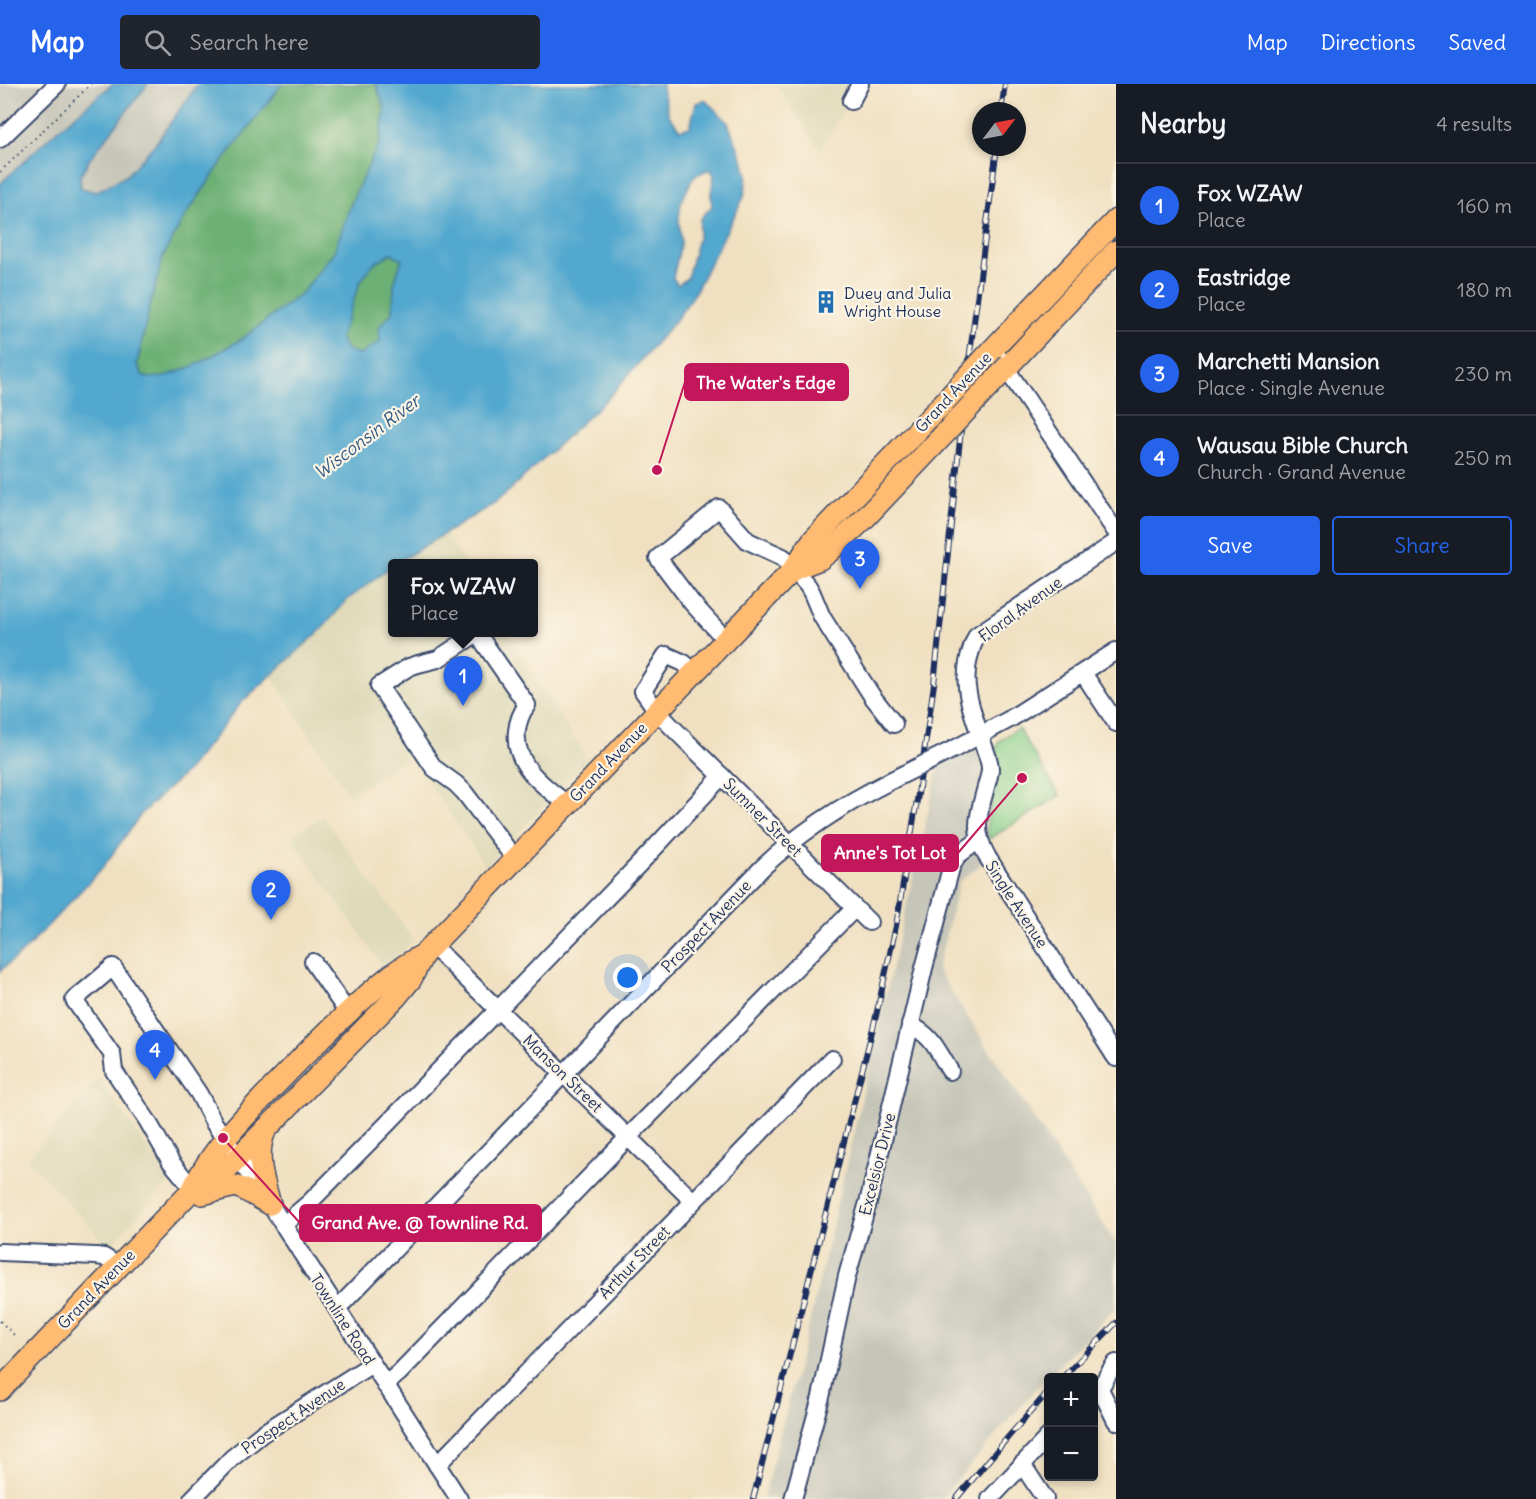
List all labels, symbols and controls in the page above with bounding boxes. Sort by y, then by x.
search box [120,15,540,69]
text: Map [30,24,84,60]
icon: search [141,26,174,59]
text: Search here [189,28,309,56]
text: Map [1247,29,1288,56]
text: Directions [1321,29,1415,56]
text: Saved [1448,29,1506,56]
north arrow [972,102,1026,156]
text: Nearby [1140,107,1226,140]
text: 4 results [1436,111,1512,136]
text: Fox WZAW [1197,179,1303,207]
text: 1 [1156,193,1163,218]
text: 160 m [1457,193,1512,218]
text: Place [1197,207,1245,232]
text: Eastridge [1197,263,1291,291]
text: 2 [1154,277,1165,302]
text: 180 m [1457,277,1512,302]
place label: Duey and Julia Wright House [844,283,952,321]
building icon: Duey and Julia Wright House [813,289,839,315]
text: Place [1197,291,1245,316]
street label: Grand Avenue [911,347,995,437]
text: Marchetti Mansion [1197,347,1380,375]
text: 3 [1154,361,1165,386]
text: 230 m [1454,361,1512,386]
callout: The Water's Edge [685,364,848,400]
text: The Water's Edge [696,371,836,394]
text: Place · Single Avenue [1197,375,1385,400]
water label: Wisconsin River [309,388,426,484]
text: Wausau Bible Church [1197,431,1408,459]
text: 4 [1154,445,1165,470]
text: 250 m [1454,445,1512,470]
text: Church · Grand Avenue [1197,459,1406,484]
button: Save [1140,516,1320,575]
button: Share [1332,516,1512,575]
pin: 3 [840,540,880,589]
popup [388,559,538,637]
text: Fox WZAW [410,572,516,600]
street label: Floral Avenue [974,572,1066,646]
text: Place [410,600,459,625]
pin: 1 [444,656,482,706]
street label: Grand Avenue [565,718,651,806]
street label: Sumner Street [719,773,807,861]
callout: Anne's Tot Lot [822,835,958,871]
text: Anne's Tot Lot [834,841,947,864]
street label: Single Avenue [981,856,1053,952]
pin: 2 [252,870,290,920]
street label: Prospect Avenue [657,876,755,976]
your location [613,963,642,992]
pin: 4 [136,1030,174,1080]
street label: Manson Street [519,1030,608,1116]
street label: Excelsior Drive [855,1111,899,1217]
callout: Grand Ave. @ Townline Rd. [300,1205,541,1241]
text: Grand Ave. @ Townline Rd. [311,1211,529,1234]
street label: Arthur Street [594,1221,674,1303]
street label: Grand Avenue [53,1245,139,1333]
street label: Townline Road [306,1270,380,1368]
map controls [1044,1373,1098,1481]
button: + [1044,1373,1098,1427]
street label: Prospect Avenue [237,1374,349,1458]
button: − [1044,1427,1098,1481]

